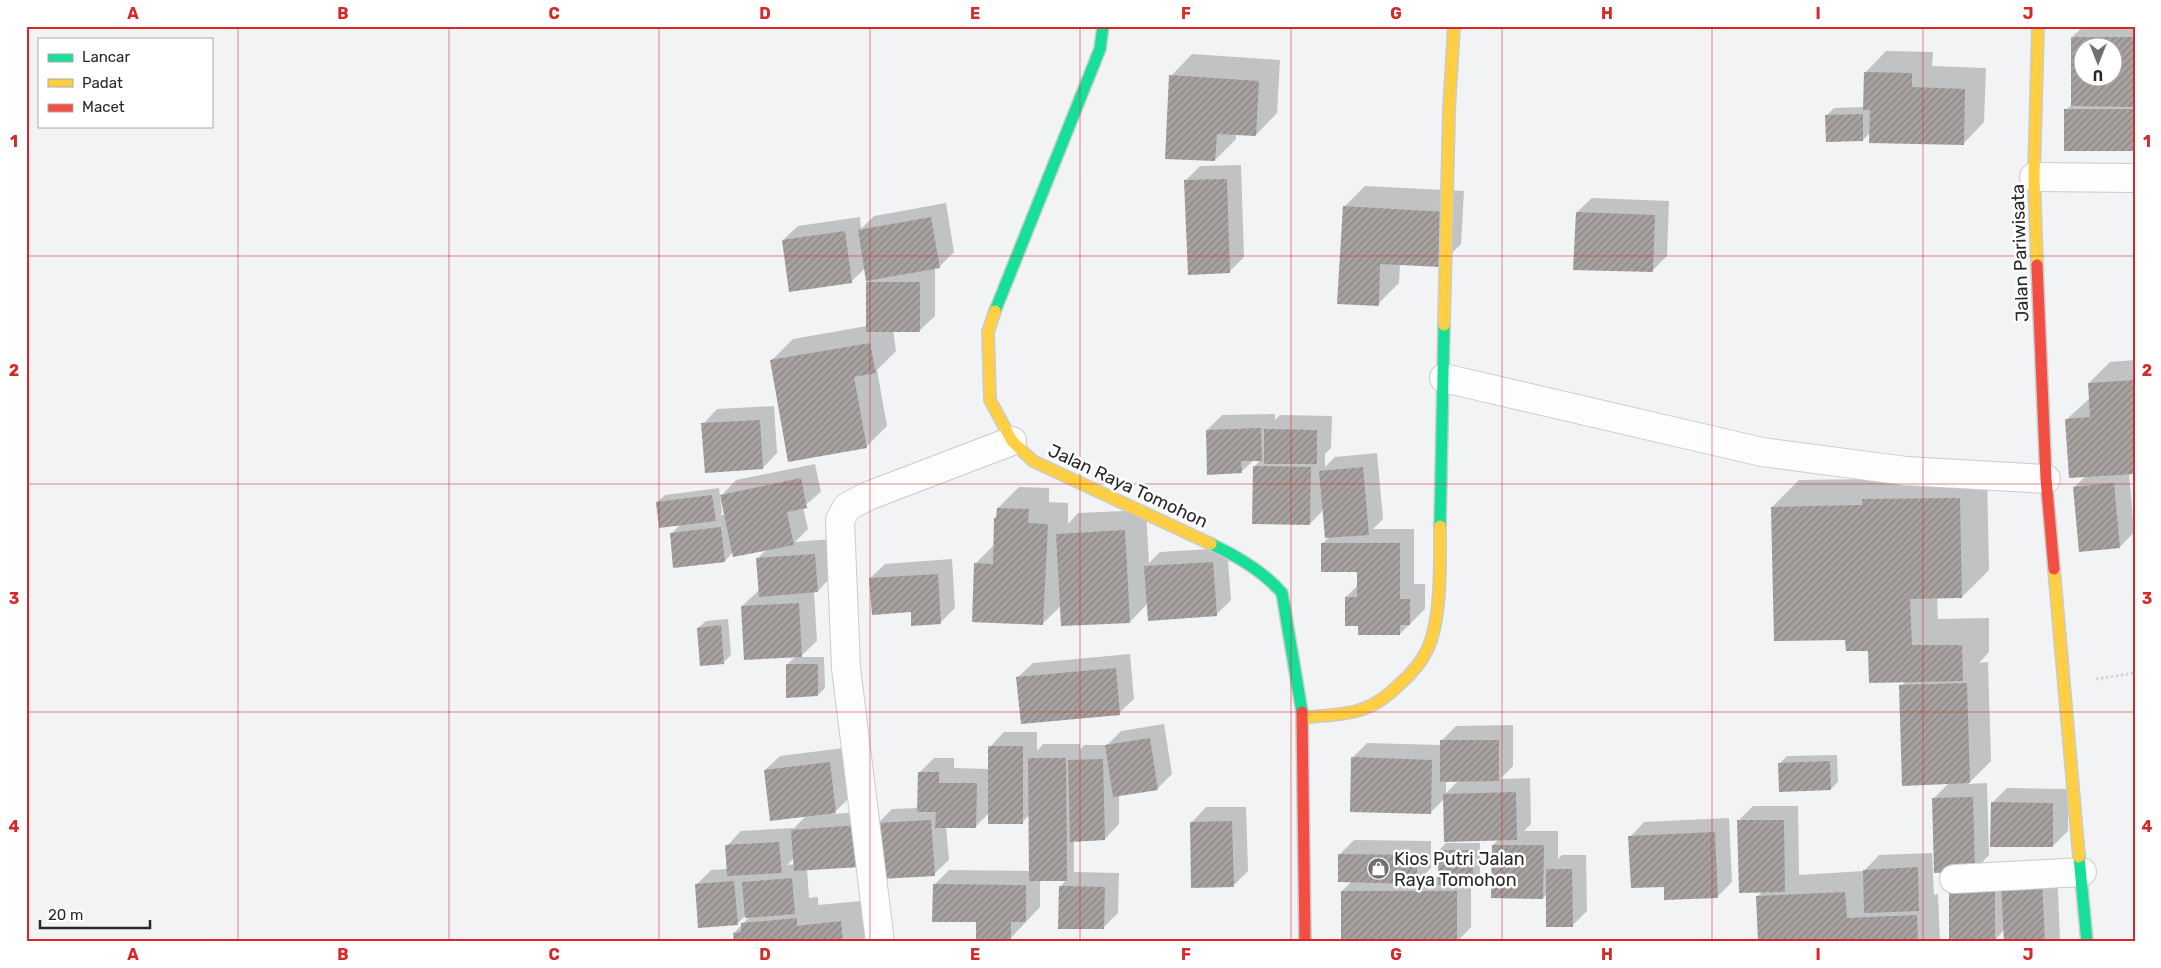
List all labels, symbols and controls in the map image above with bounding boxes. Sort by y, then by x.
text: A [127,4,139,23]
text: B [337,4,349,23]
text: C [548,4,560,23]
text: D [759,4,771,23]
text: E [970,4,980,23]
text: F [1181,4,1191,23]
text: G [1390,4,1402,23]
text: H [1601,4,1613,23]
text: I [1815,4,1821,23]
text: J [2023,4,2033,23]
legend [38,38,212,128]
north arrow [2074,38,2124,88]
text: Lancar [82,48,130,66]
text: U [2093,66,2103,83]
text: Padat [82,74,123,92]
text: Macet [82,98,125,116]
text: 1 [10,132,18,151]
text: 1 [2143,132,2151,151]
street label: Jalan Pariwisata [2007,184,2033,322]
text: 2 [9,361,19,380]
text: 2 [2142,361,2152,380]
street label: Jalan Raya Tomohon [1045,439,1211,533]
text: 3 [9,589,19,608]
text: 3 [2142,589,2152,608]
text: 4 [9,817,20,836]
text: 4 [2142,817,2153,836]
place label: Kios Putri Jalan Raya Tomohon [1394,848,1525,891]
shop icon: Kios Putri Jalan Raya Tomohon [1366,857,1390,881]
scale bar [40,898,150,930]
text: 20 m [48,906,83,924]
text: A [127,945,139,964]
text: B [337,945,349,964]
text: C [548,945,560,964]
text: D [759,945,771,964]
text: E [970,945,980,964]
text: F [1181,945,1191,964]
text: G [1390,945,1402,964]
text: H [1601,945,1613,964]
text: I [1815,945,1821,964]
text: J [2023,945,2033,964]

